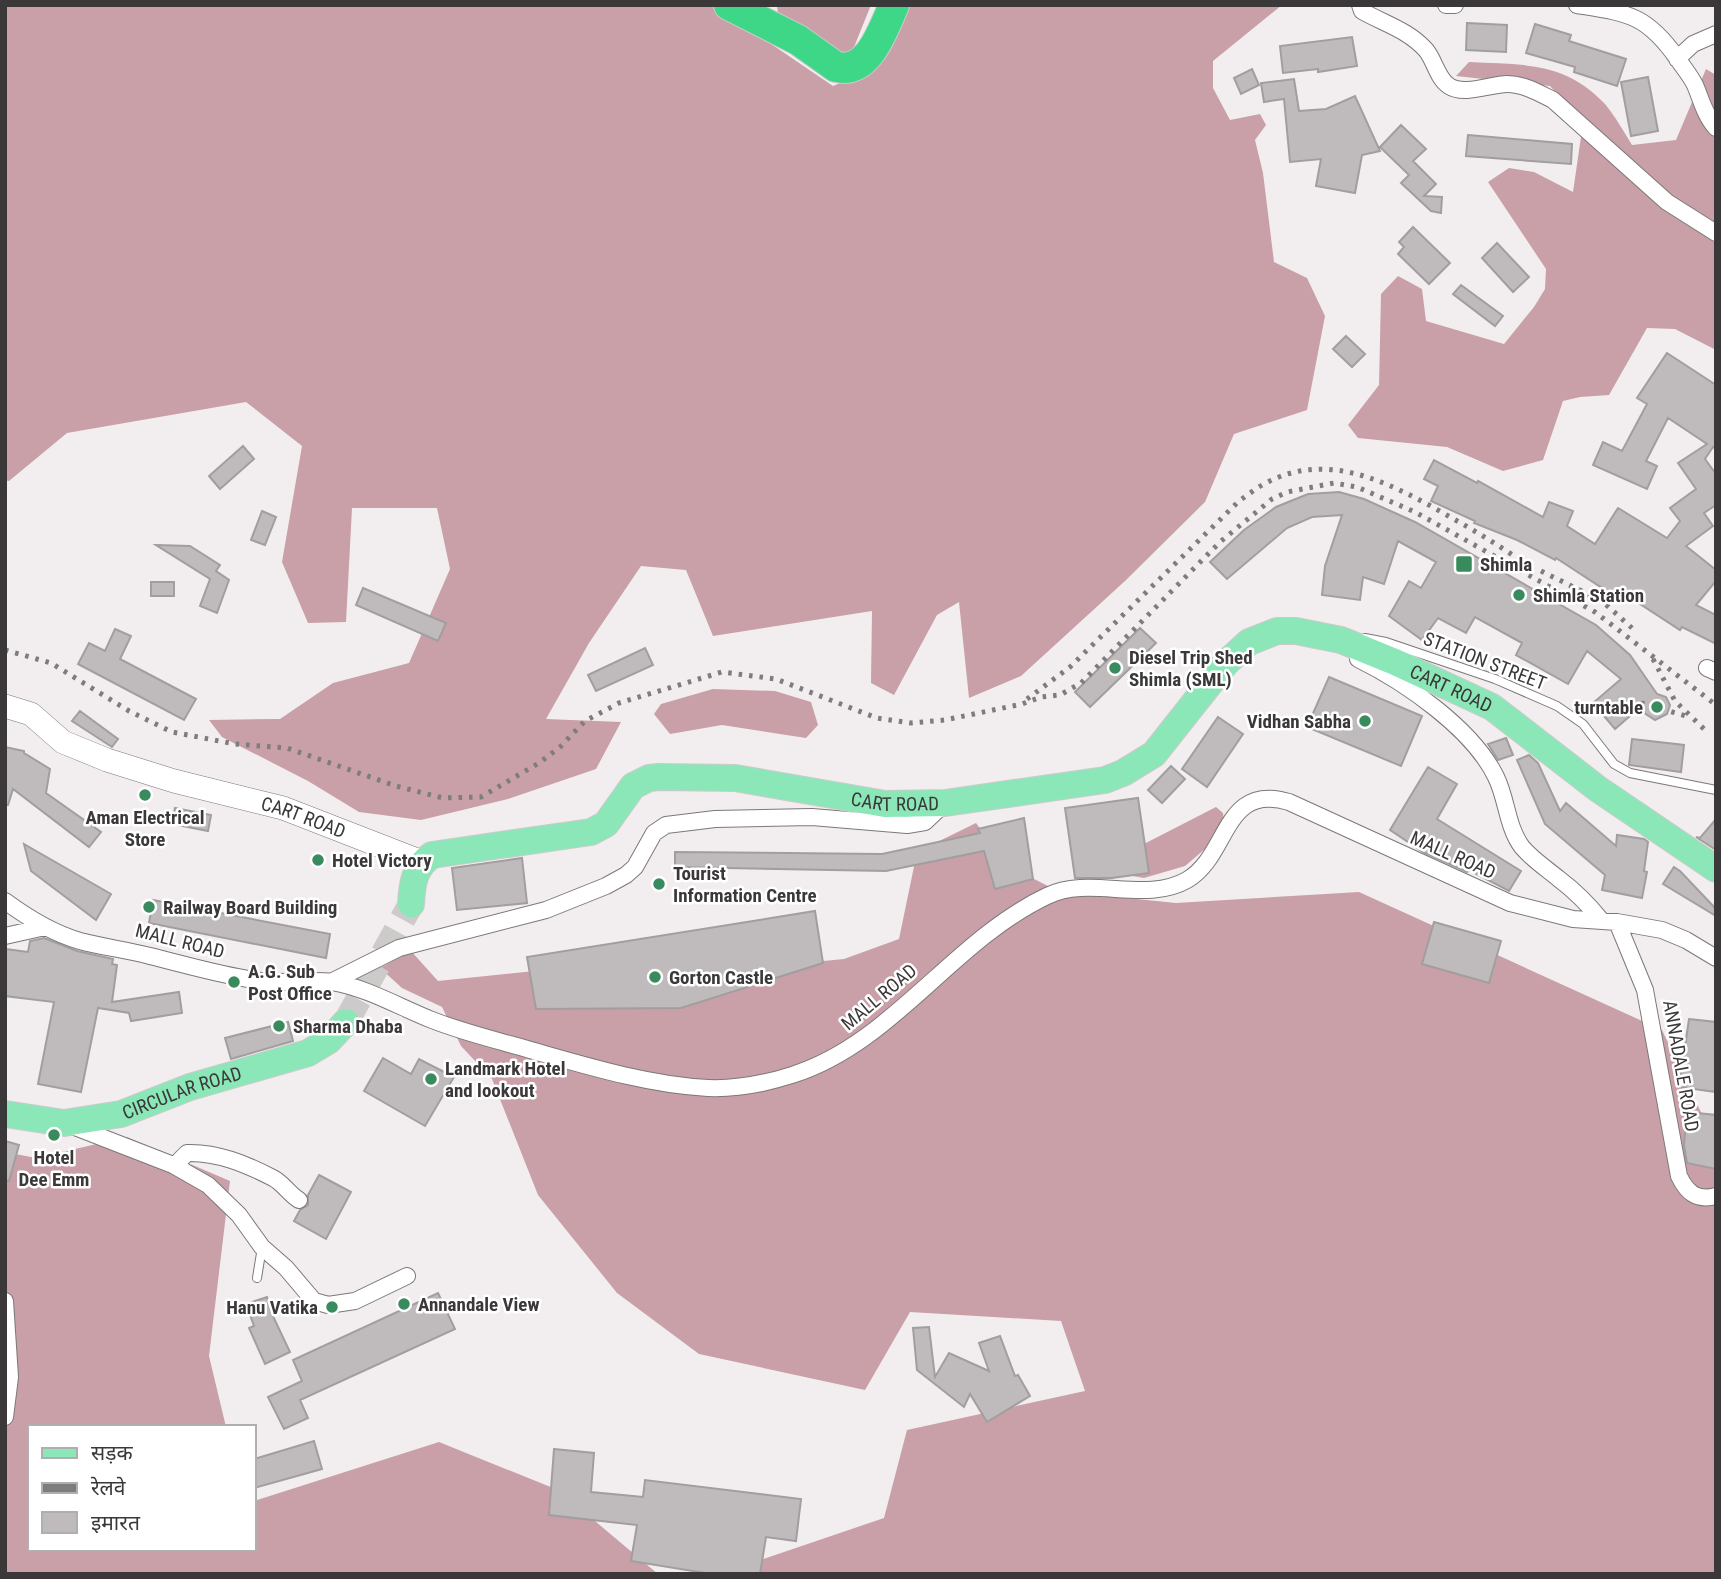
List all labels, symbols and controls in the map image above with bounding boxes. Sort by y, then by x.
place label: Shimla [1480,553,1532,576]
marker: Shimla [1454,554,1474,574]
place label: Shimla Station [1533,584,1644,607]
marker: Shimla Station [1511,587,1527,603]
street label: STATION STREET [1420,627,1550,695]
place label: Diesel Trip Shed Shimla (SML) [1129,646,1253,691]
street label: CART ROAD [1406,659,1496,717]
marker: Diesel Trip Shed Shimla (SML) [1107,660,1123,676]
place label: turntable [1574,696,1643,719]
marker: turntable [1649,699,1665,715]
place label: Vidhan Sabha [1247,710,1351,733]
marker: Vidhan Sabha [1357,713,1373,729]
marker: Aman Electrical Store [137,787,153,803]
street label: CART ROAD [849,787,939,816]
street label: CART ROAD [259,792,349,843]
place label: Aman Electrical Store [85,806,205,851]
street label: MALL ROAD [1407,826,1499,884]
place label: Hotel Victory [332,849,432,872]
marker: Hotel Victory [310,852,326,868]
place label: Tourist Information Centre [673,862,817,907]
marker: Tourist Information Centre [651,876,667,892]
place label: Railway Board Building [163,896,337,919]
marker: Railway Board Building [141,899,157,915]
street label: MALL ROAD [133,919,227,963]
street label: MALL ROAD [837,959,921,1035]
place label: A.G. Sub Post Office [248,960,332,1005]
place label: Gorton Castle [669,966,773,989]
marker: Gorton Castle [647,969,663,985]
marker: A.G. Sub Post Office [226,974,242,990]
street label: ANNADALE ROAD [1658,998,1704,1134]
place label: Sharma Dhaba [293,1015,403,1038]
marker: Sharma Dhaba [271,1018,287,1034]
place label: Landmark Hotel and lookout [445,1057,565,1102]
street label: CIRCULAR ROAD [119,1061,244,1124]
marker: Landmark Hotel and lookout [423,1071,439,1087]
marker: Hotel Dee Emm [46,1127,62,1143]
place label: Hotel Dee Emm [19,1146,89,1191]
place label: Annandale View [418,1293,539,1316]
place label: Hanu Vatika [226,1296,318,1319]
marker: Annandale View [396,1296,412,1312]
marker: Hanu Vatika [324,1299,340,1315]
legend [28,1425,256,1551]
text: सड़क [91,1441,133,1465]
text: रेलवे [90,1476,126,1500]
text: इमारत [91,1511,141,1535]

